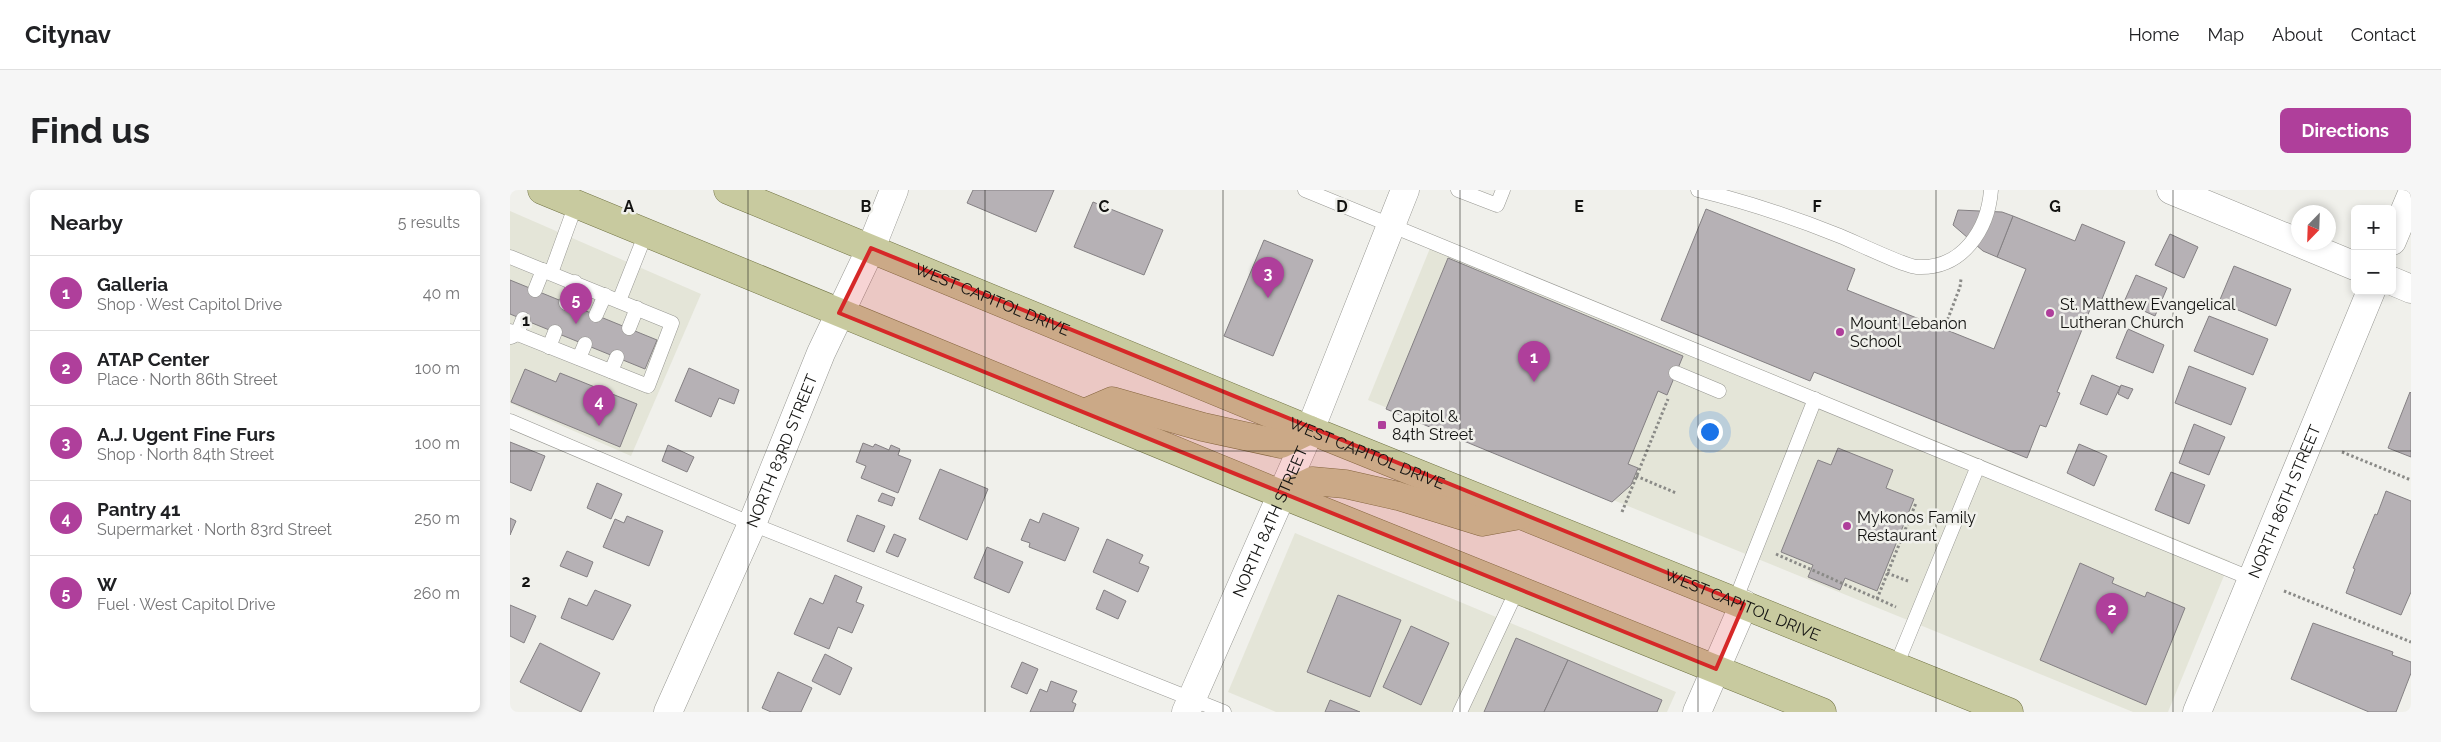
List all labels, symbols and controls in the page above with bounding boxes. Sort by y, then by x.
text: Citynav [25,20,111,49]
text: Home [2128,24,2179,45]
text: Map [2207,24,2244,45]
text: About [2272,24,2323,45]
text: Contact [2351,24,2416,45]
button: Directions [2280,108,2411,153]
text: Find us [30,110,150,151]
text: A [624,197,635,216]
text: B [861,197,872,216]
text: C [1099,197,1110,216]
text: D [1336,197,1348,216]
text: E [1574,197,1584,216]
text: F [1812,197,1822,216]
text: G [2049,197,2061,216]
north arrow [2291,205,2336,250]
map controls [2351,205,2396,295]
button: + [2351,205,2396,250]
text: Nearby [50,210,123,235]
text: 5 results [398,213,460,232]
button: − [2351,250,2396,295]
pin: 3 [1252,257,1284,298]
street label: WEST CAPITOL DRIVE [912,259,1073,340]
text: Galleria [97,273,168,295]
pin: 5 [560,283,592,324]
text: 1 [62,284,70,303]
text: 40 m [423,284,460,303]
text: Shop · West Capitol Drive [97,295,282,314]
place label: St. Matthew Evangelical Lutheran Church [2060,295,2236,332]
marker: St. Matthew Evangelical Lutheran Church [2044,307,2056,319]
text: 1 [522,311,530,330]
place label: Mount Lebanon School [1850,314,1967,351]
marker: Mount Lebanon School [1834,326,1846,338]
pin: 1 [1518,341,1550,382]
text: ATAP Center [97,348,209,370]
text: 2 [61,359,71,378]
text: 100 m [415,359,460,378]
text: Place · North 86th Street [97,370,278,389]
street label: NORTH 83RD STREET [743,371,822,530]
pin: 4 [583,385,615,426]
place label: Capitol & 84th Street [1392,407,1474,444]
street label: WEST CAPITOL DRIVE [1286,413,1448,493]
marker: Capitol & 84th Street [1376,419,1388,431]
your location [1697,419,1723,445]
street label: NORTH 86TH STREET [2244,422,2325,581]
text: A.J. Ugent Fine Furs [97,423,275,445]
text: 3 [62,434,70,453]
text: 100 m [415,434,460,453]
street label: NORTH 84TH STREET [1229,443,1312,600]
text: Shop · North 84th Street [97,445,274,464]
text: Pantry 41 [97,498,180,520]
place label: Mykonos Family Restaurant [1857,508,1976,545]
text: 4 [61,509,71,528]
text: 250 m [414,509,460,528]
text: Supermarket · North 83rd Street [97,520,332,539]
marker: Mykonos Family Restaurant [1841,520,1853,532]
street label: WEST CAPITOL DRIVE [1662,565,1823,645]
text: 2 [521,572,531,591]
text: W [97,573,117,595]
text: 5 [62,584,70,603]
text: 260 m [413,584,460,603]
pin: 2 [2096,593,2128,634]
text: Fuel · West Capitol Drive [97,595,275,614]

